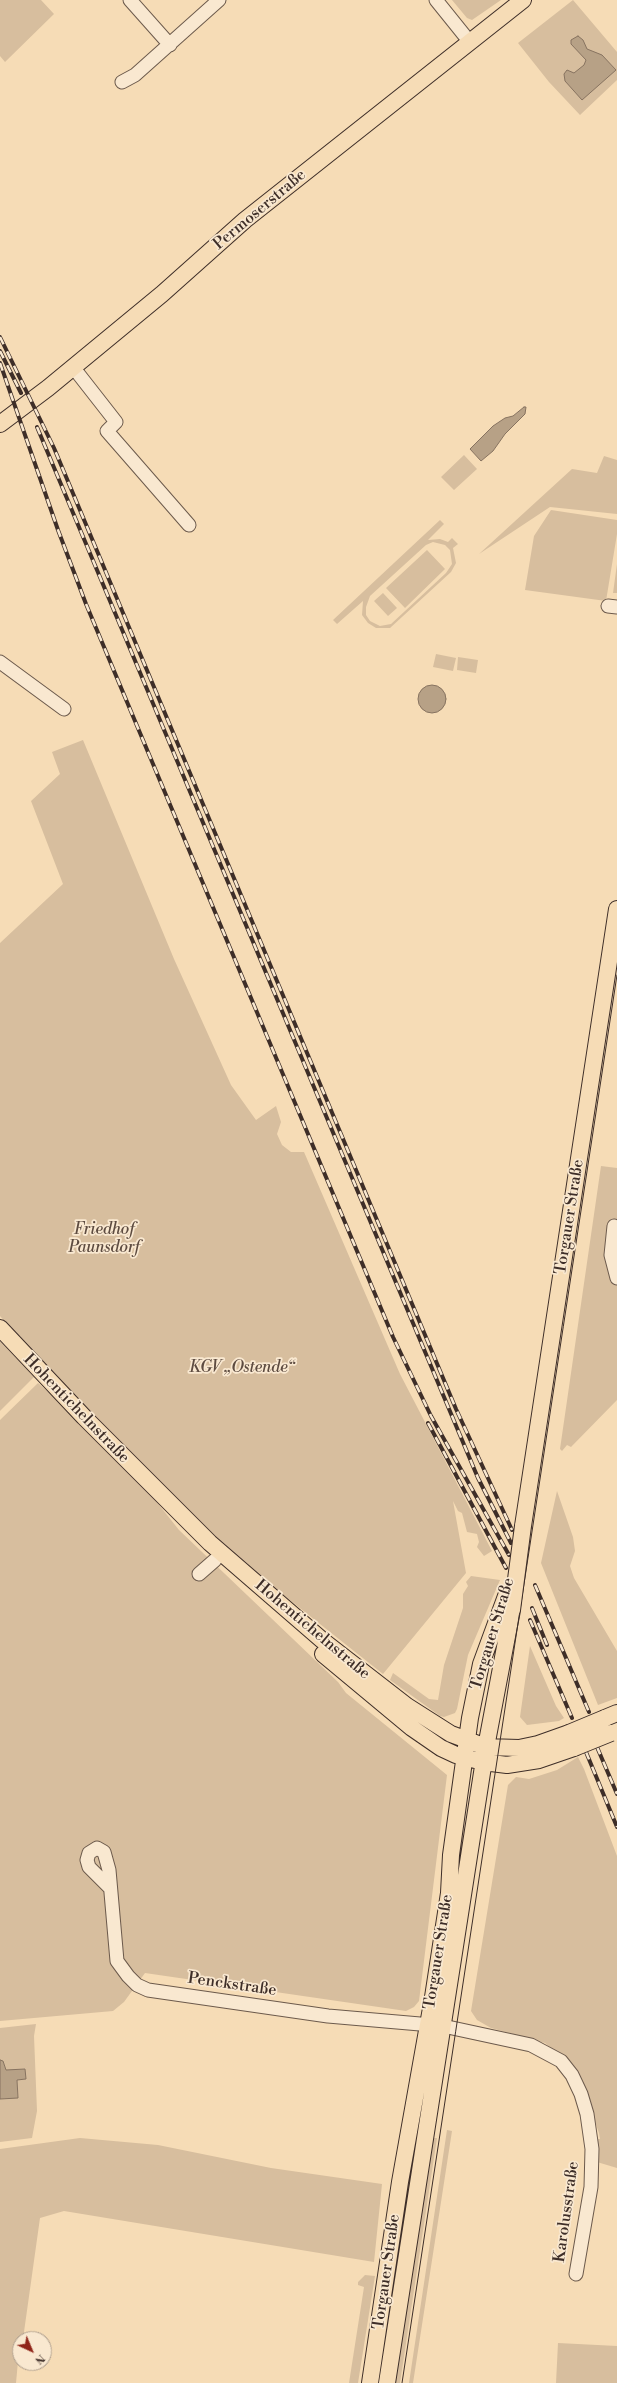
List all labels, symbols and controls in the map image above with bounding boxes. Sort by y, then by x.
street label: Permoserstraße [210,166,310,254]
street label: Torgauer Straße [551,1158,589,1276]
park label: Friedhof Paunsdorf [68,1220,140,1258]
street label: Hohentichelnstraße [19,1350,133,1468]
park label: KGV „Ostende“ [189,1358,295,1378]
street label: Hohentichelnstraße [250,1576,374,1684]
street label: Torgauer Straße [467,1576,519,1692]
street label: Torgauer Straße [420,1893,458,2011]
street label: Penckstraße [186,1969,278,2001]
street label: Karolusstraße [550,2160,584,2264]
street label: Torgauer Straße [369,2213,405,2331]
north arrow [12,2331,52,2371]
text: N [32,2351,48,2367]

